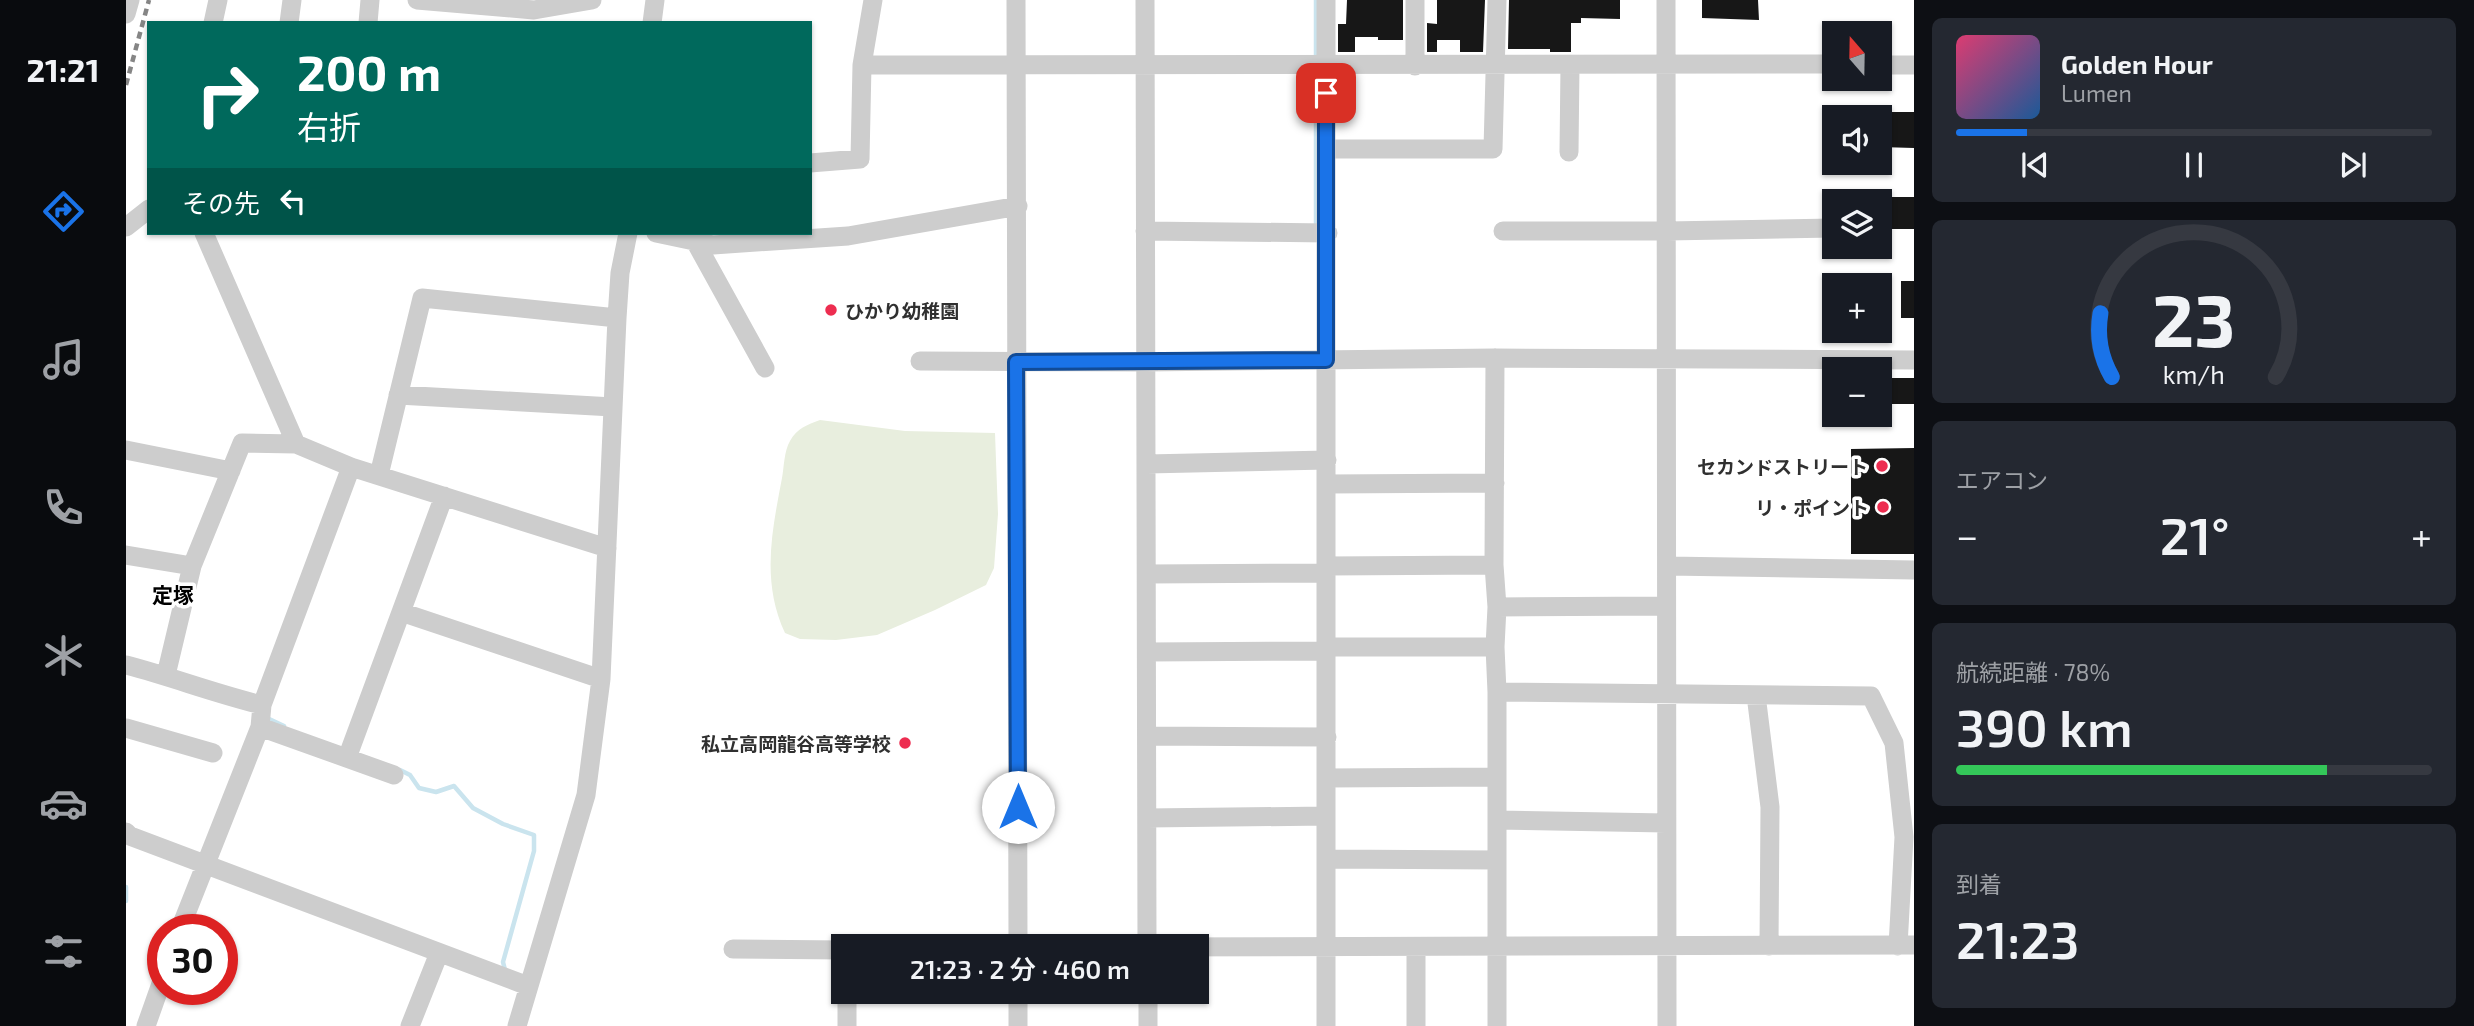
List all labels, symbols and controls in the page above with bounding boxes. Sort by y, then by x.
north arrow [1822,21,1892,91]
map controls [1822,21,1892,427]
text: 200 m [297,42,441,101]
text: Golden Hour [2061,48,2213,79]
icon: right [182,49,273,140]
text: 21:21 [26,50,100,88]
pin [1296,63,1356,123]
icon: arrive [1307,74,1345,112]
text: Lumen [2061,79,2132,107]
button: sound [1822,105,1892,175]
text: 右折 [297,107,361,145]
icon: previous [2016,146,2054,184]
icon: pause [2175,146,2213,184]
icon: next [2334,146,2372,184]
icon: left [274,182,312,220]
icon: directions [39,187,88,236]
text: その先 [182,187,260,218]
button: layers [1822,189,1892,259]
button: + [1822,273,1892,343]
text: 23 [2152,275,2236,363]
place label: ひかり幼稚園 [845,299,959,322]
marker: ひかり幼稚園 [823,302,839,318]
icon: music [39,335,88,384]
button: − [1822,357,1892,427]
text: km/h [2163,359,2225,389]
place label: セカンドストリート [1697,455,1868,478]
marker: セカンドストリート [1874,458,1890,474]
text: エアコン [1956,466,2048,494]
icon: phone [39,483,88,532]
place label: リ・ポイント [1755,496,1869,519]
marker: リ・ポイント [1875,499,1891,515]
text: 21° [2160,503,2230,565]
text: − [1956,512,1978,558]
text: + [2411,512,2432,558]
district label: 定塚 [152,582,194,607]
icon: climate [39,631,88,680]
text: 航続距離 · 78% [1956,658,2110,686]
text: 390 km [1956,695,2133,757]
place label: 私立高岡龍谷高等学校 [701,732,891,755]
marker: 私立高岡龍谷高等学校 [897,735,913,751]
position arrow [981,770,1055,844]
icon: car [39,779,88,828]
text: 到着 [1956,870,2002,898]
text: 21:23 [1956,907,2079,969]
speed limit sign: 30 [147,914,238,1005]
icon: filters [39,927,88,976]
text: 21:23 · 2 分 · 460 m [910,953,1130,984]

